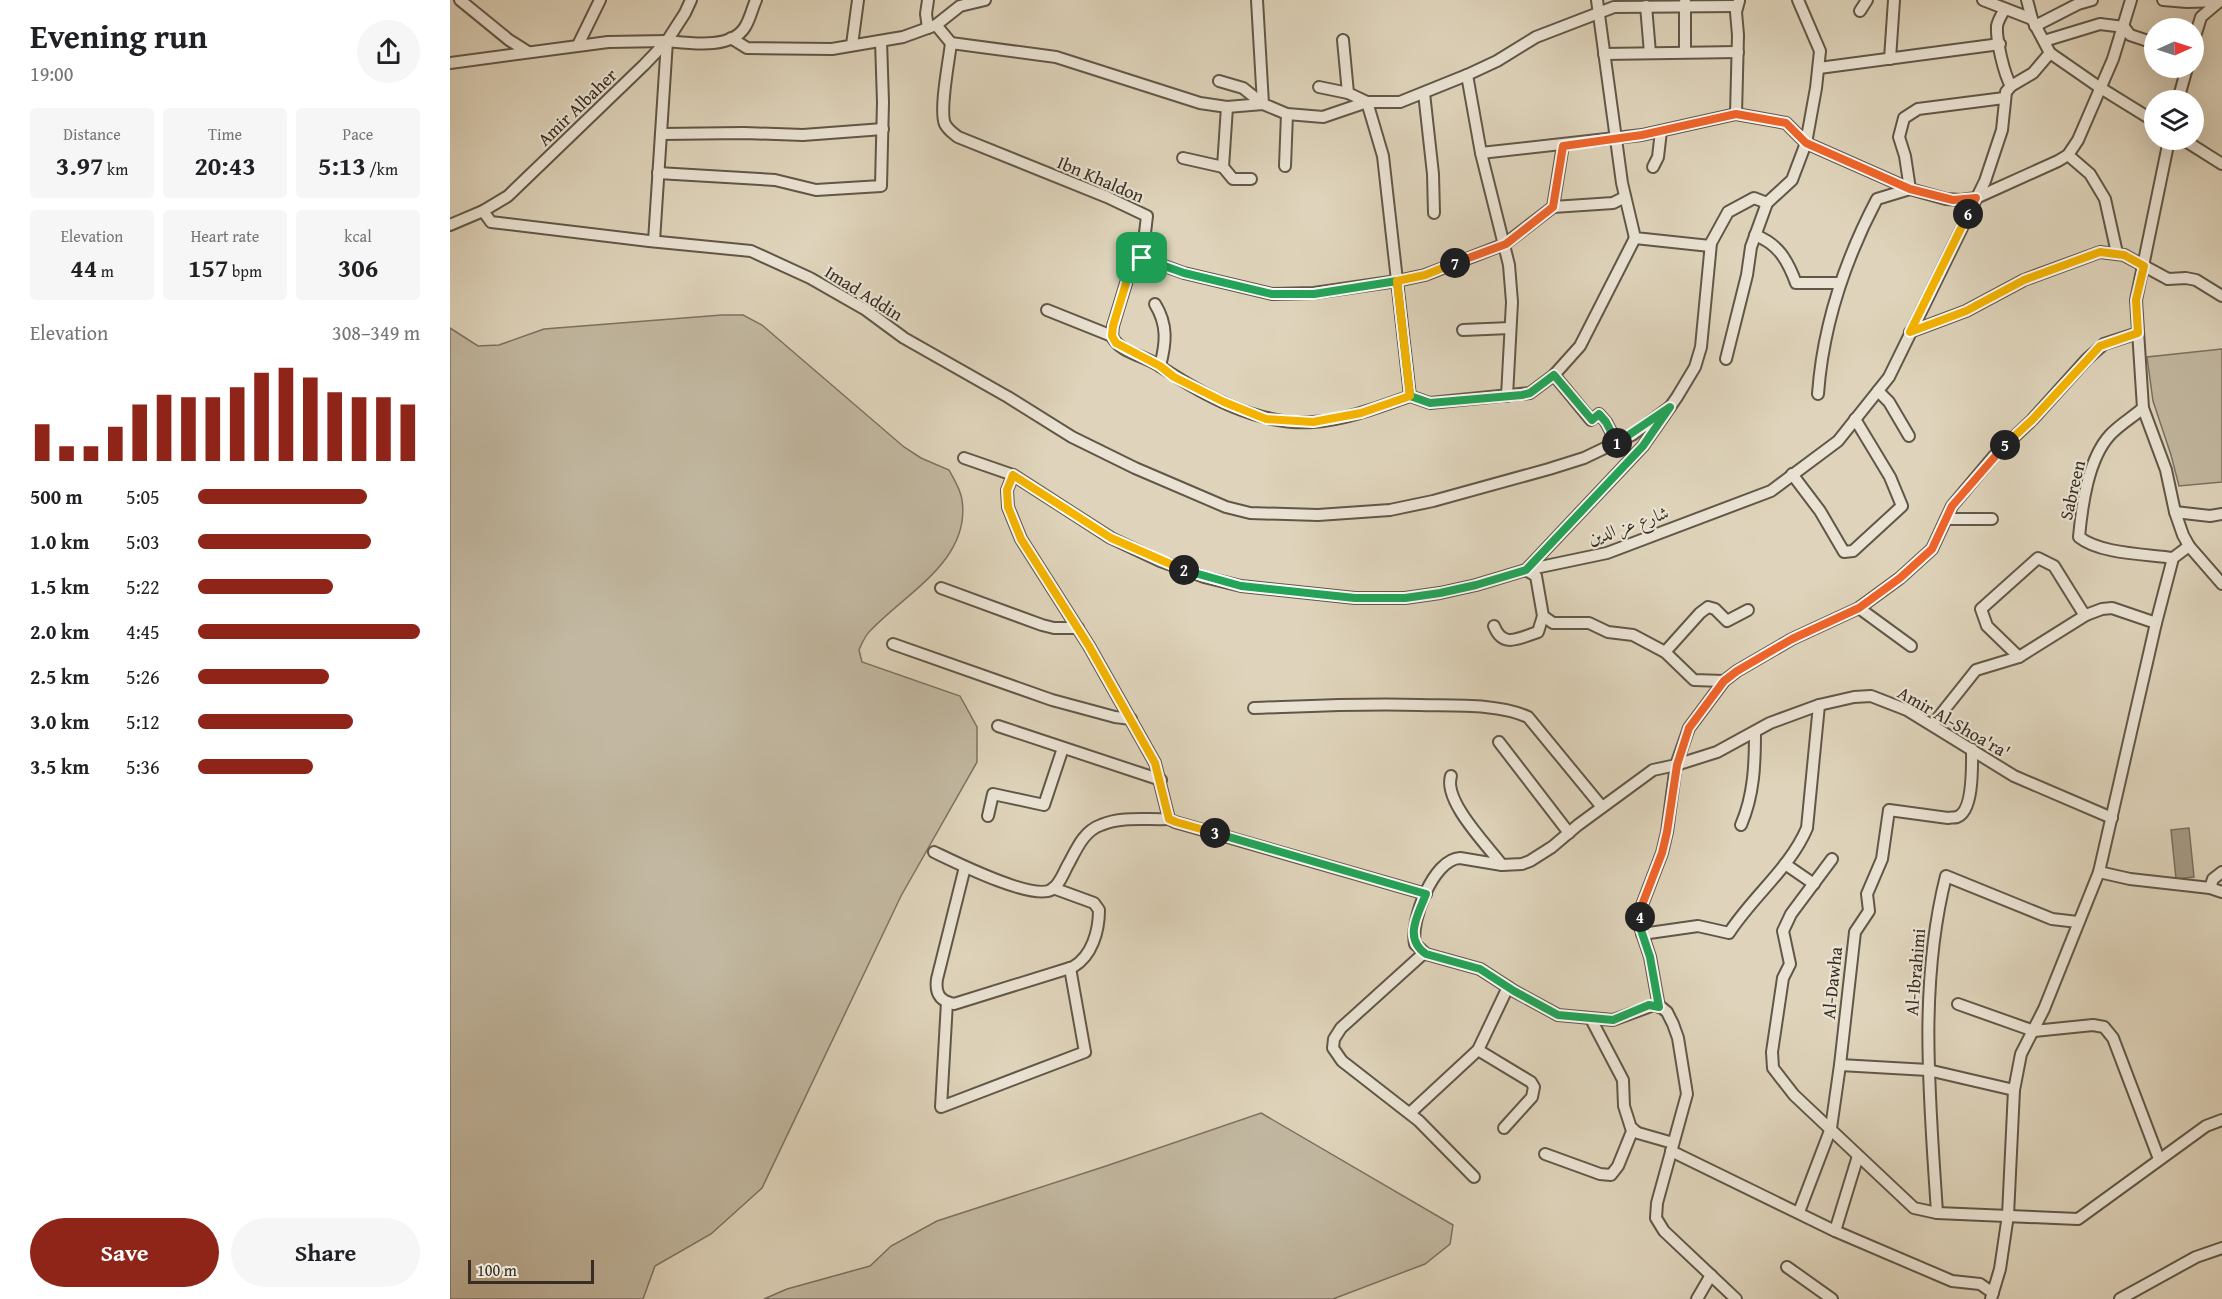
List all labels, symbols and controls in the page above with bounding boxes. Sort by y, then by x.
text: Evening run [30,12,207,60]
north arrow [2144,18,2204,78]
map controls [2144,18,2204,150]
button: share [357,20,420,83]
text: 19:00 [30,59,73,88]
street label: Amir Albaher [531,62,623,152]
button: layers [2144,90,2204,150]
text: Distance [63,122,121,146]
text: Time [208,122,242,146]
text: Pace [343,122,373,146]
text: 3.97 [56,146,104,185]
text: 20:43 [194,146,256,185]
text: 5:13 [318,146,366,185]
street label: Ibn Khaldon [1053,149,1149,209]
text: km [104,157,128,181]
text: /km [366,157,398,181]
pin: 6 [1953,199,1983,229]
text: 6 [1964,202,1972,226]
text: Elevation [61,224,123,248]
text: Heart rate [191,224,259,248]
text: kcal [344,224,372,248]
pin [1116,232,1167,283]
icon: arrive [1125,241,1158,274]
text: 44 [70,248,97,287]
text: 157 [188,248,228,287]
text: 306 [338,248,378,287]
pin: 7 [1440,248,1470,278]
text: 7 [1451,251,1459,275]
street label: Imad Addin [820,258,908,328]
text: m [97,259,114,283]
text: bpm [228,259,262,283]
text: Elevation [30,318,108,347]
text: 308–349 m [332,318,420,347]
pin: 1 [1602,428,1632,458]
pin: 5 [1990,430,2020,460]
text: 1 [1613,431,1621,455]
text: 5 [2001,433,2009,457]
street label: Sabreen [2052,457,2092,523]
text: 500 m [30,482,83,511]
text: 5:05 [126,482,160,511]
street label: شارع عز الدين [1584,499,1673,553]
text: 1.0 km [30,527,89,556]
text: 5:03 [126,527,160,556]
pin: 2 [1169,555,1199,585]
text: 2 [1180,558,1188,582]
text: 1.5 km [30,572,89,601]
text: 5:22 [126,572,160,601]
text: 2.0 km [30,617,89,646]
text: 4:45 [126,617,160,646]
text: 2.5 km [30,662,89,691]
text: 5:26 [126,662,160,691]
street label: Amir Al-Shoa'ra' [1893,679,2015,765]
text: 3.0 km [30,707,89,736]
text: 5:12 [126,707,160,736]
text: 3.5 km [30,752,89,781]
text: 5:36 [126,752,160,781]
pin: 3 [1200,818,1230,848]
text: 3 [1211,821,1219,845]
pin: 4 [1625,902,1655,932]
text: 4 [1636,905,1644,929]
street label: Al-Ibrahimi [1898,927,1932,1017]
street label: Al-Dawha [1815,945,1849,1021]
button: Save [30,1218,219,1287]
button: Share [231,1218,420,1287]
scale bar [468,1257,594,1284]
text: 100 m [477,1258,517,1282]

